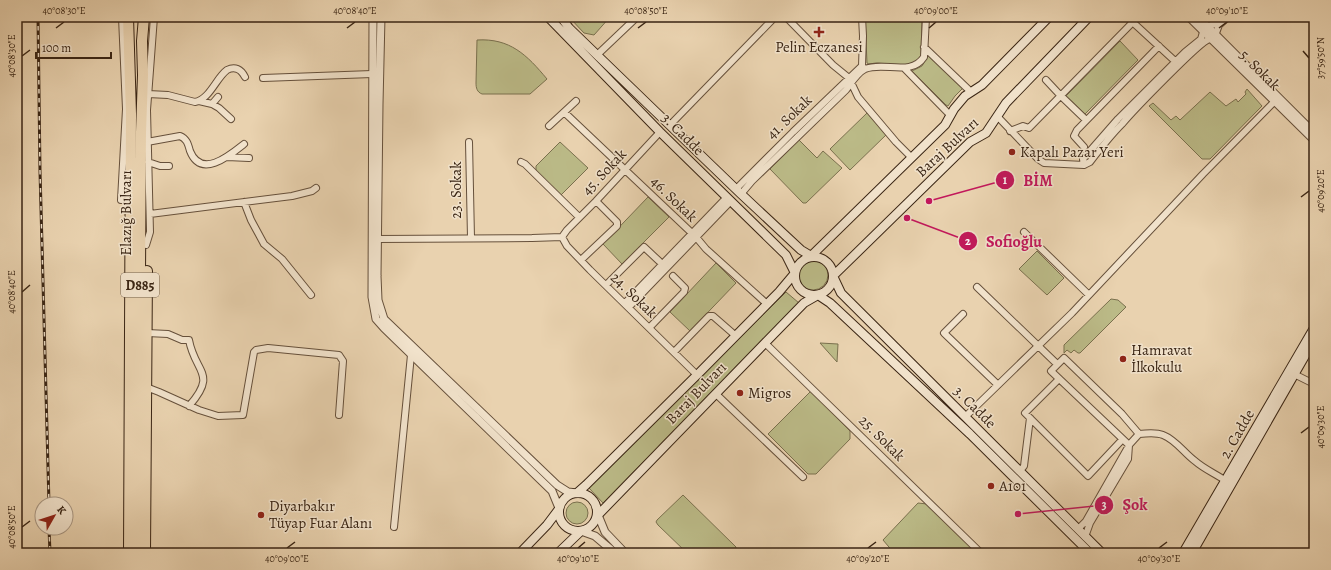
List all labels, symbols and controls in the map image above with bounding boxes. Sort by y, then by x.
text: 40°08'30"E [42,4,86,17]
text: 40°08'40"E [333,4,377,17]
text: 40°08'50"E [624,4,668,17]
text: 40°09'00"E [914,4,958,17]
text: 40°09'10"E [1206,4,1248,17]
marker: Pelin Eczanesi [814,27,824,37]
text: 40°08'30"E [5,34,18,78]
scale bar [36,34,111,60]
place label: Pelin Eczanesi [775,37,863,57]
text: 37°59'50"N [1314,37,1327,79]
text: 100 m [42,40,71,56]
street label: 5. Sokak [1235,45,1285,95]
street label: 41. Sokak [762,90,816,144]
street label: 3. Cadde [657,108,709,160]
street label: Baraj Bulvarı [911,113,983,181]
place label: Kapalı Pazar Yeri [1020,142,1124,162]
street label: 45. Sokak [577,144,631,200]
marker: Kapalı Pazar Yeri [1007,147,1017,157]
street label: 23. Sokak [446,161,466,219]
callout: BİM [995,166,1060,194]
text: 40°09'20"E [1314,169,1327,213]
street label: Elazığ Bulvarı [116,170,136,256]
text: BİM [1023,170,1053,192]
street label: 46. Sokak [646,172,702,227]
text: 1 [1003,172,1008,188]
callout: Sofioğlu [958,227,1050,255]
text: Sofioğlu [986,231,1042,253]
text: 2 [965,233,971,249]
street label: 24. Sokak [606,268,662,323]
text: 40°08'40"E [5,270,18,314]
road number: D885 [121,273,159,297]
place label: Hamravat İlkokulu [1131,340,1192,377]
marker: Hamravat İlkokulu [1118,354,1128,364]
street label: Baraj Bulvarı [661,357,731,429]
street label: 3. Cadde [949,381,1001,433]
place label: Migros [748,383,791,403]
marker: Migros [735,388,745,398]
text: 40°09'30"E [1314,405,1327,448]
street label: 2. Cadde [1215,406,1259,462]
street label: 25. Sokak [855,411,910,466]
place label: A101 [998,476,1026,496]
marker: A101 [986,481,996,491]
callout: Şok [1094,491,1155,519]
text: Şok [1123,494,1148,516]
north arrow [34,496,74,536]
place label: Diyarbakır Tüyap Fuar Alanı [269,496,372,533]
text: 3 [1101,497,1107,513]
text: K [53,502,70,518]
text: 40°08'50"E [5,505,18,549]
marker: Diyarbakır Tüyap Fuar Alanı [256,510,266,520]
text: 40°09'00"E [265,552,309,565]
text: 40°09'10"E [557,552,599,565]
text: 40°09'20"E [846,552,890,565]
text: 40°09'30"E [1138,552,1181,565]

